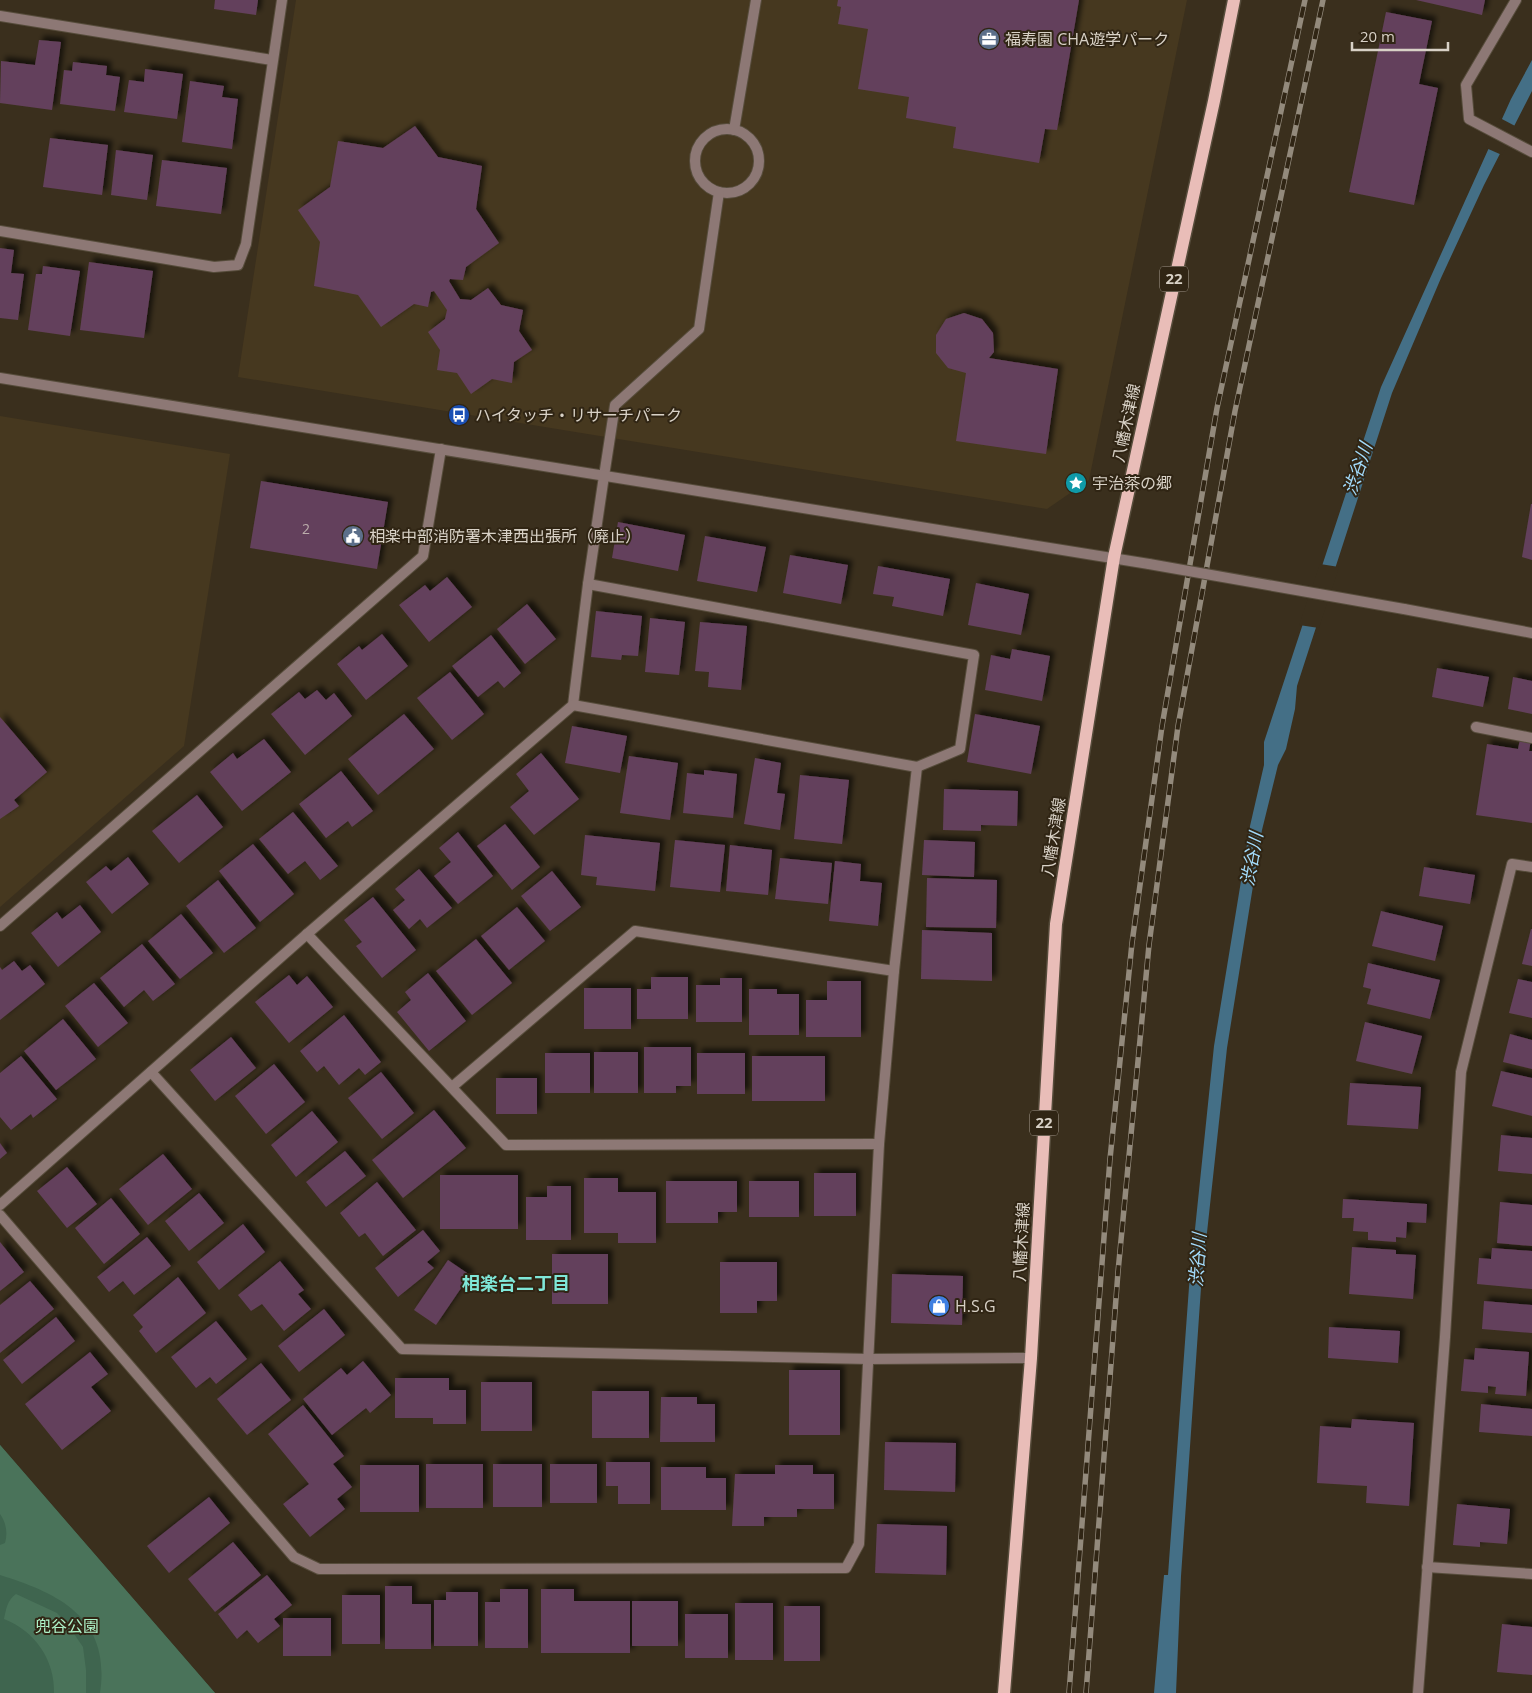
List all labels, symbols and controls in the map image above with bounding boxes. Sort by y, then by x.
scale bar [1352,20,1448,52]
text: 20 m [1360,26,1395,46]
office icon: 福寿園 CHA遊学パーク [977,27,1001,51]
place label: 福寿園 CHA遊学パーク [1005,28,1169,50]
road number: 22 [1160,266,1188,292]
street label: 八幡木津線 [1107,382,1145,464]
bus stop icon: ハイタッチ・リサーチパーク [447,403,471,427]
place label: ハイタッチ・リサーチパーク [475,404,682,426]
water label: 渋谷川 [1337,437,1378,498]
place icon: 宇治茶の郷 [1064,471,1088,495]
place label: 宇治茶の郷 [1092,472,1172,494]
house number: 2 [302,519,310,538]
public building icon: 相楽中部消防署木津西出張所（廃止） [341,524,365,548]
place label: 相楽中部消防署木津西出張所（廃止） [369,525,641,547]
street label: 八幡木津線 [1036,796,1070,878]
water label: 渋谷川 [1235,828,1268,887]
road number: 22 [1030,1110,1058,1136]
street label: 八幡木津線 [1008,1201,1034,1283]
water label: 渋谷川 [1183,1230,1211,1288]
district label: 相楽台二丁目 [462,1271,570,1295]
shop icon: H.S.G [927,1294,951,1318]
place label: H.S.G [955,1295,996,1317]
park label: 兜谷公園 [35,1615,99,1637]

